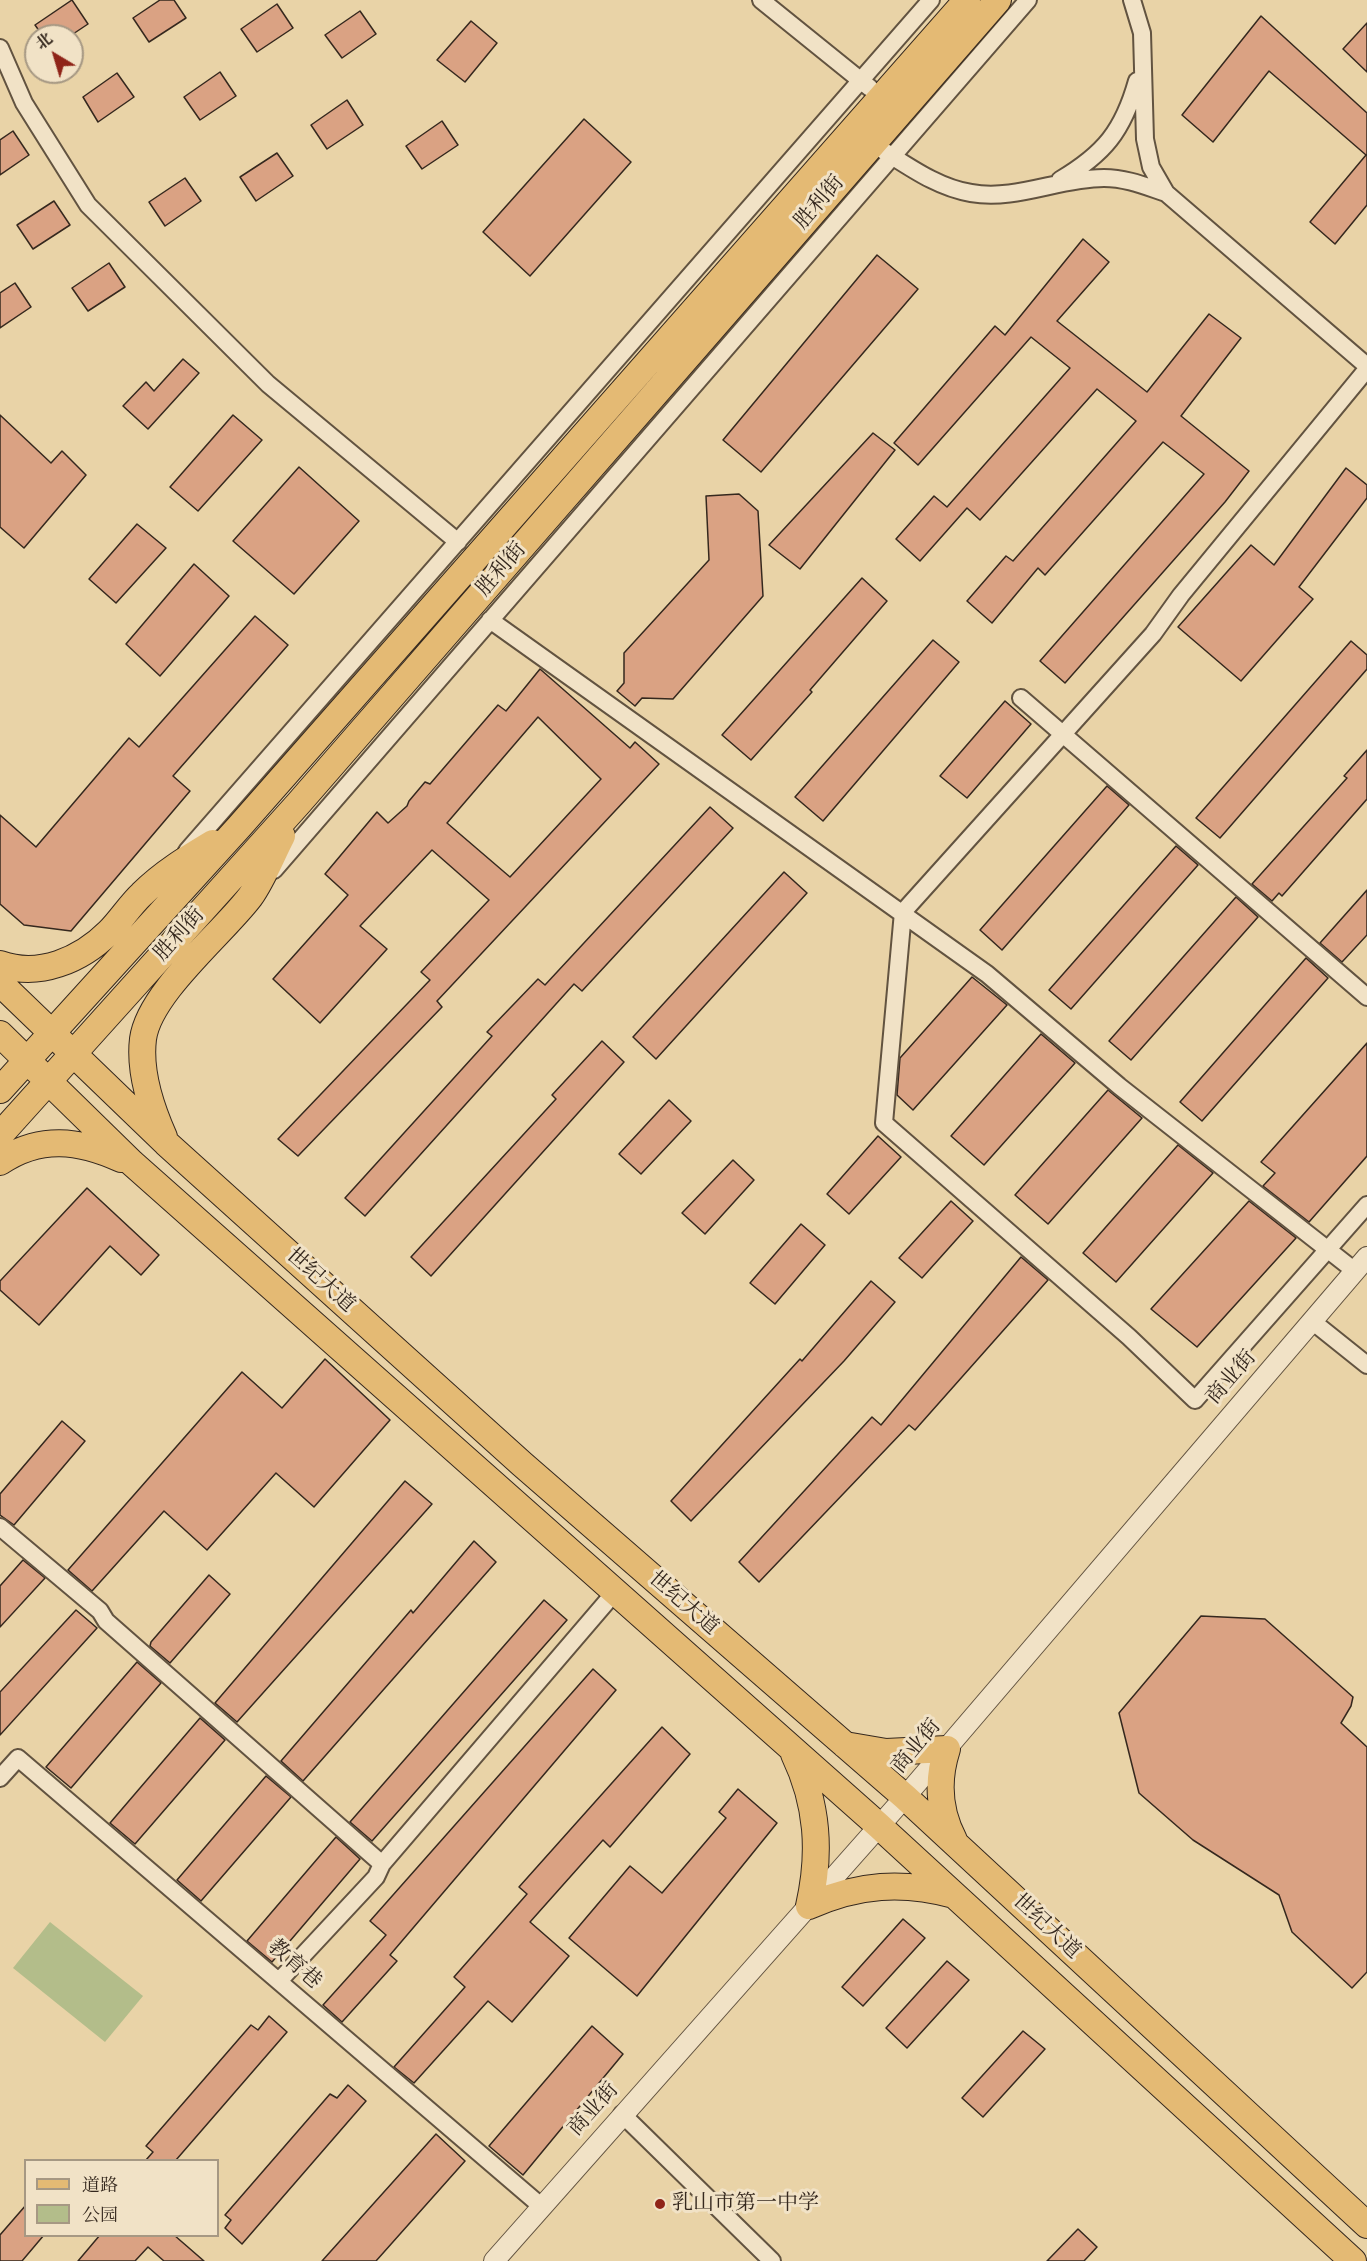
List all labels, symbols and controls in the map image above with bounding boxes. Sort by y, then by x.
north arrow [24,24,84,84]
text: 北 [31,28,57,55]
street label: 胜利街 [790,171,850,235]
street label: 胜利街 [472,538,532,602]
street label: 胜利街 [150,903,210,967]
street label: 世纪大道 [280,1244,360,1318]
street label: 商业街 [1202,1346,1262,1410]
street label: 世纪大道 [643,1567,723,1641]
street label: 商业街 [887,1715,947,1779]
street label: 世纪大道 [1007,1889,1085,1965]
street label: 教育巷 [262,1935,326,1995]
street label: 商业街 [564,2078,624,2142]
legend [24,2159,219,2237]
text: 道路 [82,2173,118,2198]
place label: 乳山市第一中学 [672,2191,819,2217]
marker: 乳山市第一中学 [653,2197,667,2211]
text: 公园 [82,2203,118,2228]

